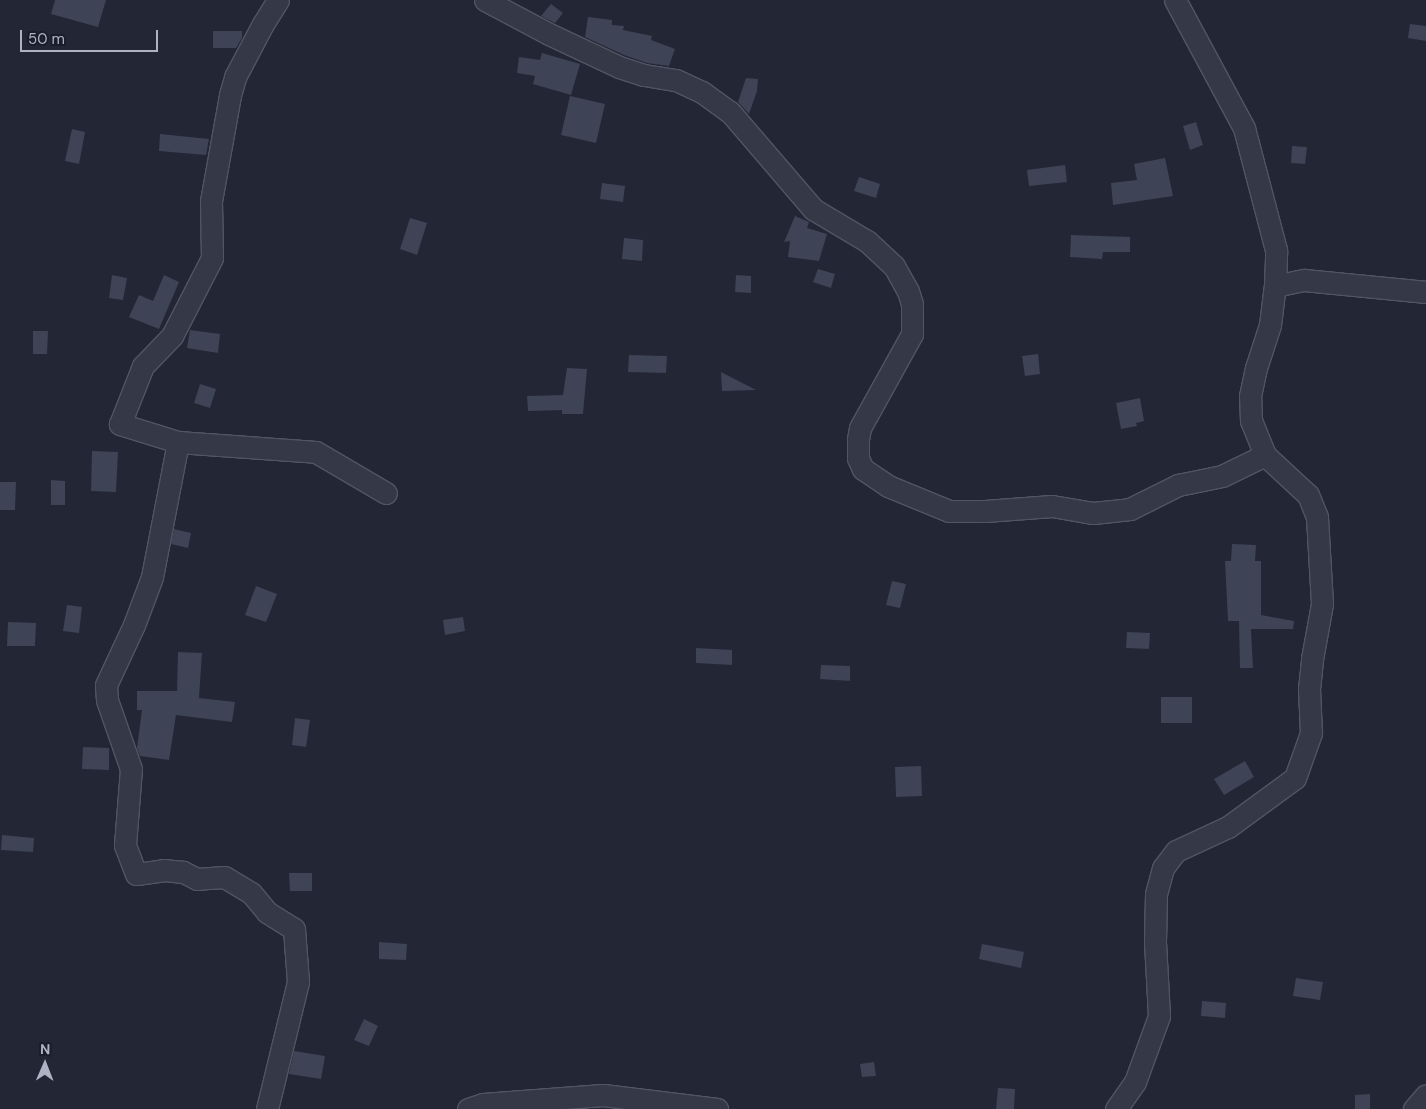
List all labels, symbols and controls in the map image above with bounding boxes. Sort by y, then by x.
scale bar [22,20,160,52]
text: 50 m [28,29,65,49]
north arrow [20,1039,70,1089]
text: N [40,1040,51,1058]

